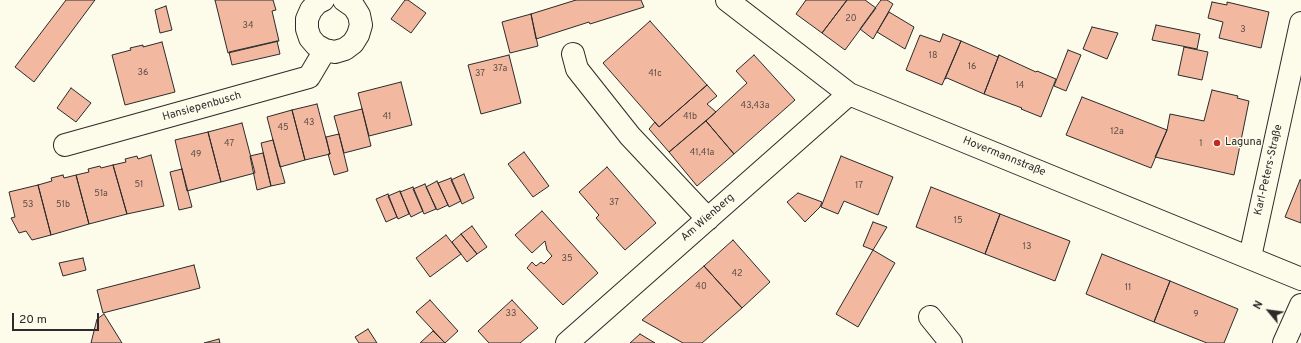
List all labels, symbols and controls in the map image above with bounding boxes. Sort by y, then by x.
house number: 20 [845,14,857,24]
house number: 34 [242,21,254,31]
house number: 3 [1240,25,1246,35]
house number: 18 [929,51,937,61]
house number: 16 [968,62,976,72]
house number: 37a [493,64,507,74]
house number: 36 [138,68,148,78]
house number: 37 [475,69,485,79]
house number: 41c [648,69,662,79]
house number: 14 [1016,81,1024,91]
street label: Hansiepenbusch [161,89,243,125]
house number: 43,43a [741,101,769,111]
house number: 41 [383,112,391,122]
house number: 41b [683,112,697,122]
house number: 43 [303,118,315,128]
house number: 45 [277,123,289,133]
street label: Karl-Peters-Straße [1252,123,1286,217]
house number: 12a [1110,127,1124,137]
street label: Hovermannstraße [961,134,1047,180]
place label: Laguna [1225,136,1262,150]
marker: Laguna [1212,138,1222,148]
house number: 47 [224,139,234,149]
house number: 1 [1199,139,1203,149]
house number: 41,41a [690,148,714,158]
house number: 49 [191,150,201,160]
house number: 51 [135,180,143,190]
house number: 17 [855,181,863,191]
house number: 51a [94,189,108,199]
street label: Am Wienberg [679,191,737,245]
house number: 37 [609,198,619,208]
house number: 53 [22,200,34,210]
house number: 51b [56,200,70,210]
house number: 15 [954,216,962,226]
house number: 13 [1023,242,1031,252]
house number: 35 [561,254,573,264]
house number: 42 [731,269,743,279]
house number: 40 [695,282,707,292]
house number: 11 [1125,283,1131,293]
north arrow [1249,291,1289,331]
text: N [1250,298,1267,312]
scale bar [14,305,101,331]
house number: 33 [506,309,516,319]
house number: 9 [1193,310,1199,320]
text: 20 m [19,312,47,328]

